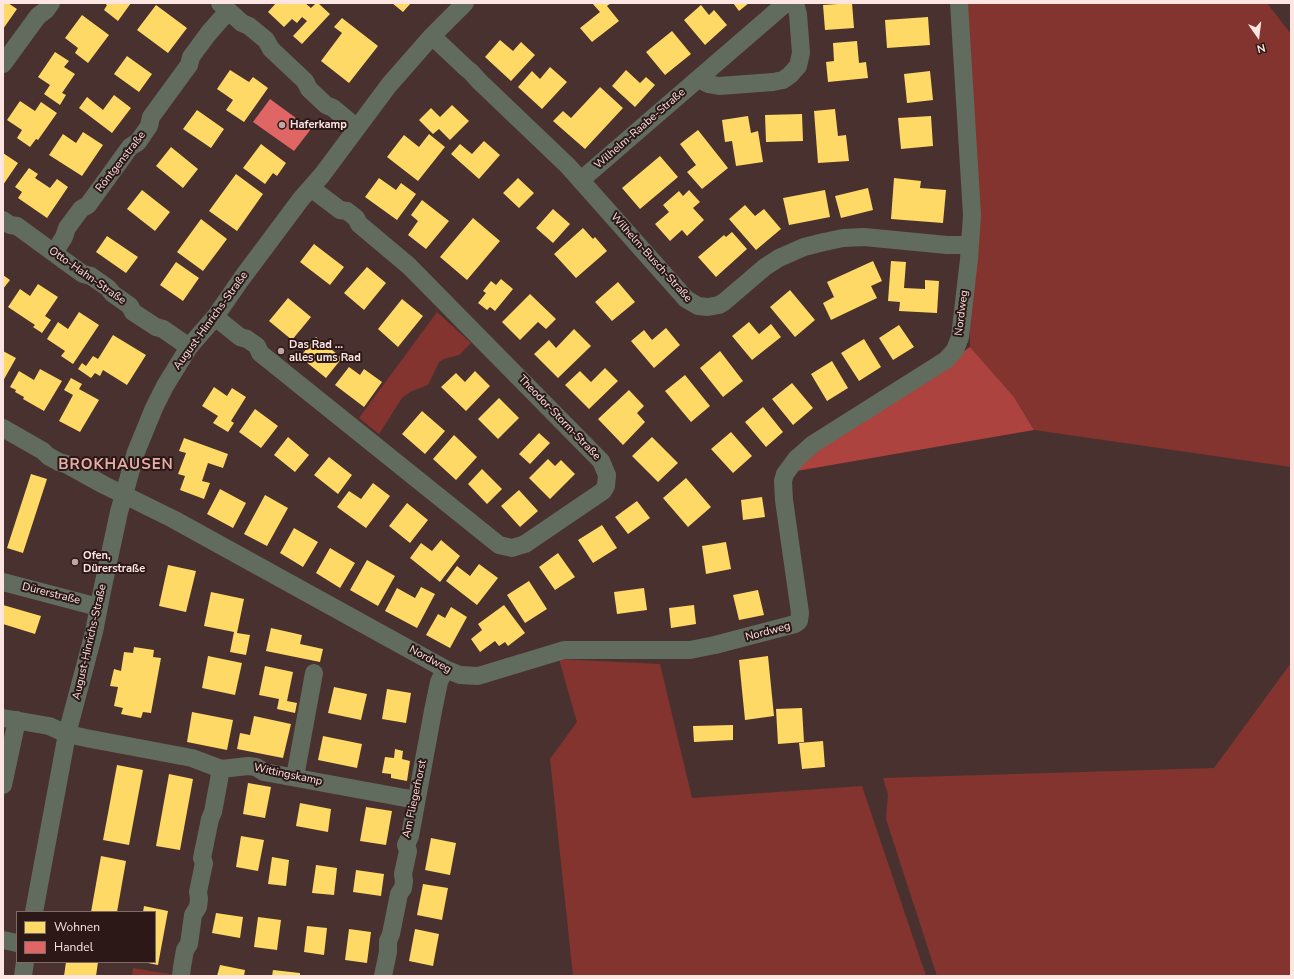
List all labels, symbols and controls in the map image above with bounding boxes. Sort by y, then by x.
north arrow [1238,16,1278,56]
text: N [1255,40,1267,56]
street label: Wilhelm-Raabe-Straße [592,86,688,172]
place label: Haferkamp [290,118,347,132]
marker: Haferkamp [277,120,287,130]
street label: Röntgenstraße [93,129,149,195]
street label: Wilhelm-Busch-Straße [608,211,694,305]
street label: Otto-Hahn-Straße [46,245,128,307]
street label: August-Hinrichs-Straße [171,269,251,373]
street label: Nordweg [953,289,971,337]
place label: Das Rad ... alles ums Rad [289,338,361,364]
marker: Das Rad ... alles ums Rad [276,346,286,356]
street label: Theodor-Storm-Straße [515,373,603,463]
district label: BROKHAUSEN [58,456,174,474]
place label: Ofen, Dürerstraße [83,549,145,575]
marker: Ofen, Dürerstraße [70,557,80,567]
street label: Dürerstraße [21,580,81,608]
street label: August-Hinrichs-Straße [70,583,110,701]
street label: Nordweg [744,620,792,644]
street label: Nordweg [407,643,453,677]
street label: Am Fliegerhorst [400,759,430,839]
street label: Wittingskamp [252,761,324,789]
legend [16,911,156,963]
text: Wohnen [54,919,100,935]
text: Handel [54,939,93,955]

